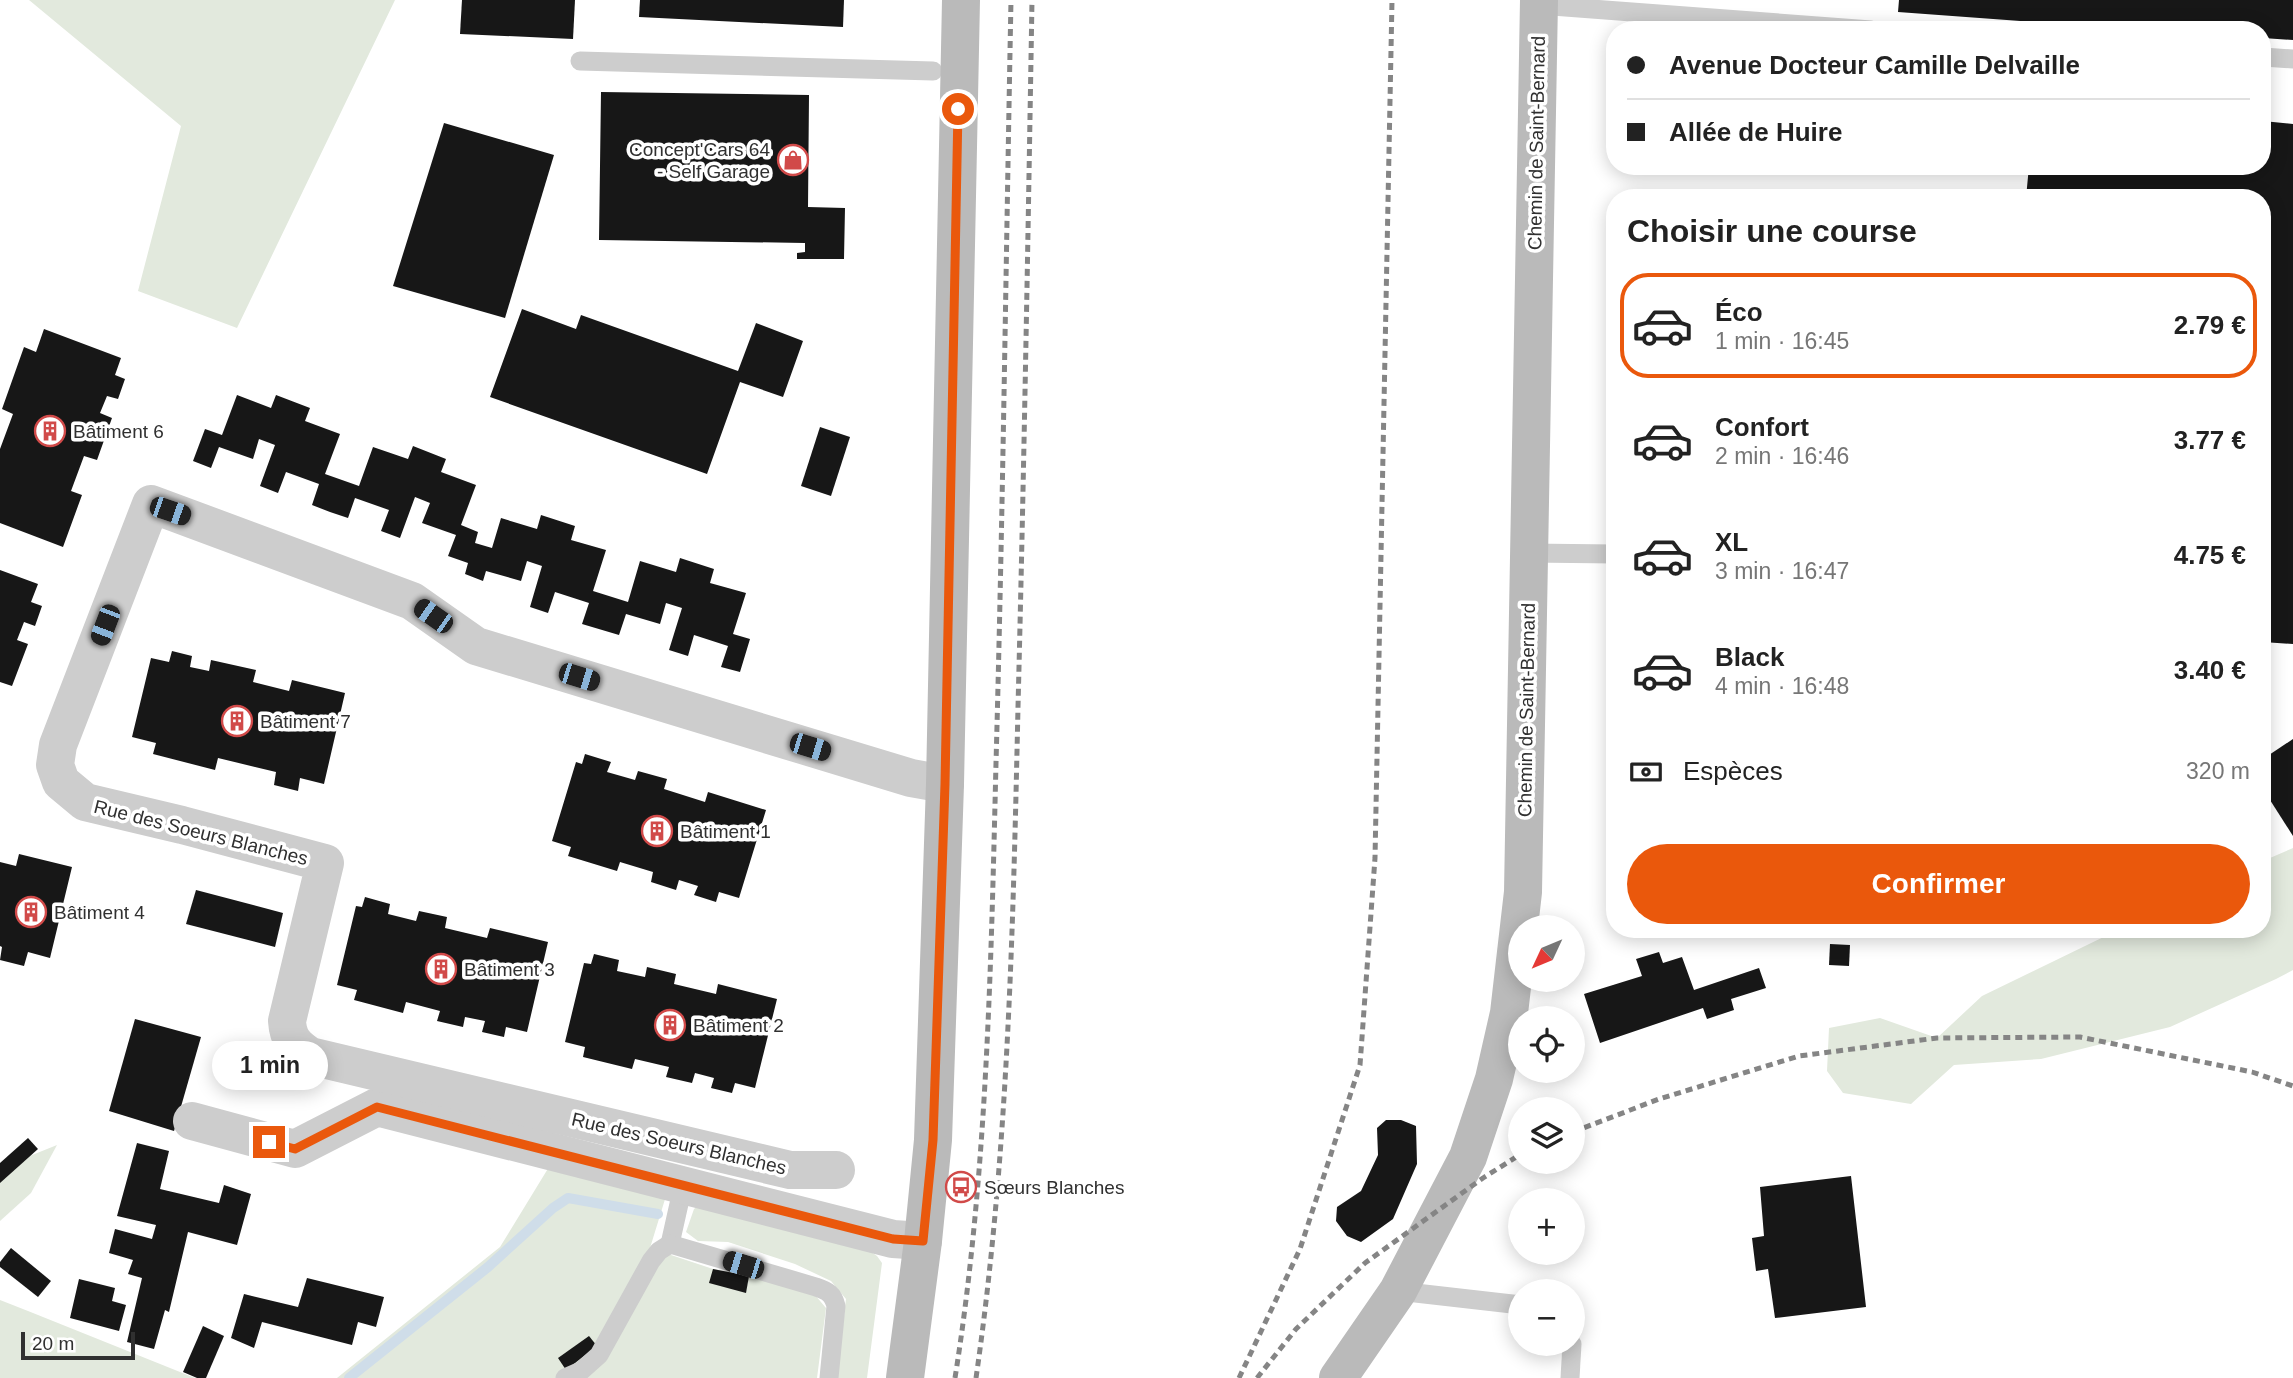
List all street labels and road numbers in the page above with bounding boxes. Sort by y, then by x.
street label: Chemin de Saint-Bernard [1524,36,1549,250]
street label: Chemin de Saint-Bernard [1514,603,1539,817]
street label: Rue des Soeurs Blanches [92,796,310,869]
street label: Rue des Soeurs Blanches [569,1109,788,1178]

